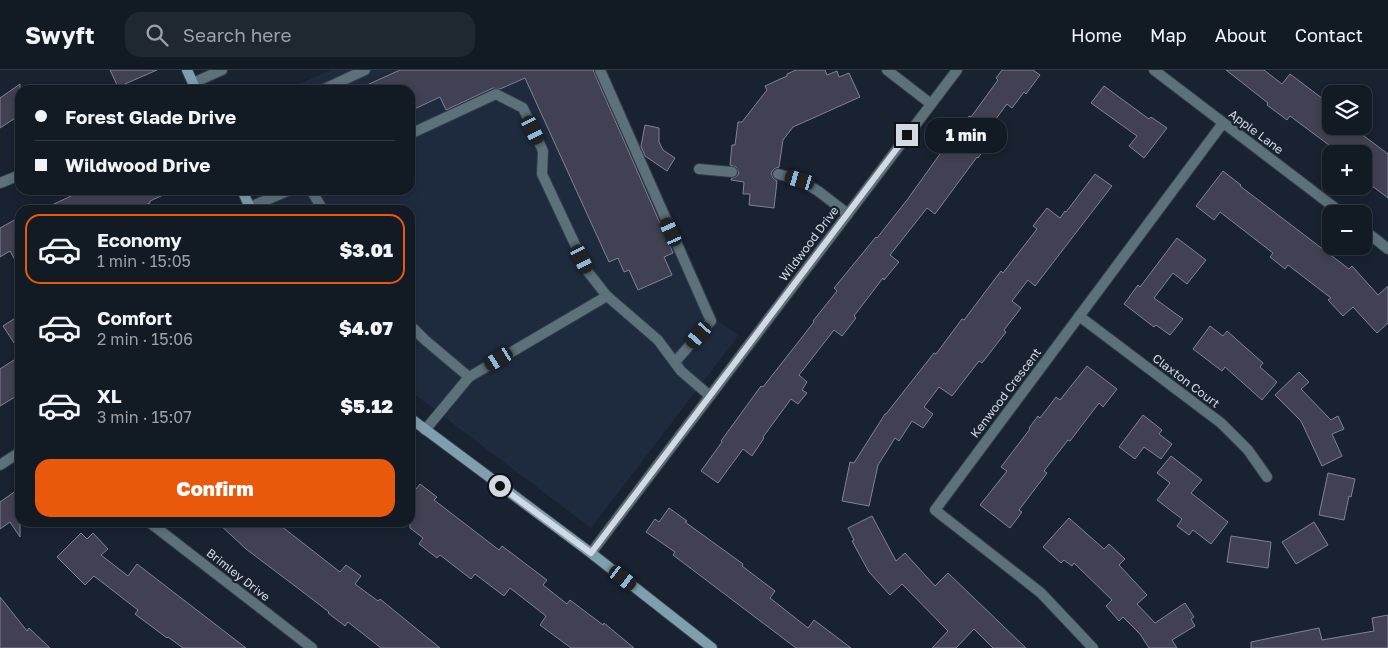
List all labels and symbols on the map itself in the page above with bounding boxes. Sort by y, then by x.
street label: Apple Lane [1226,106,1287,157]
car [519,113,546,147]
callout: 1 min [924,118,1007,152]
route end [896,124,918,146]
car [783,169,816,191]
street label: Wildwood Drive [776,203,842,284]
car [658,215,683,249]
car [568,242,595,276]
car [683,319,714,351]
car [482,345,515,373]
street label: Kenwood Crescent [967,345,1044,440]
street label: Claxton Court [1150,350,1223,411]
route start [489,475,511,497]
street label: Brimley Drive [204,545,273,604]
car [606,563,639,593]

